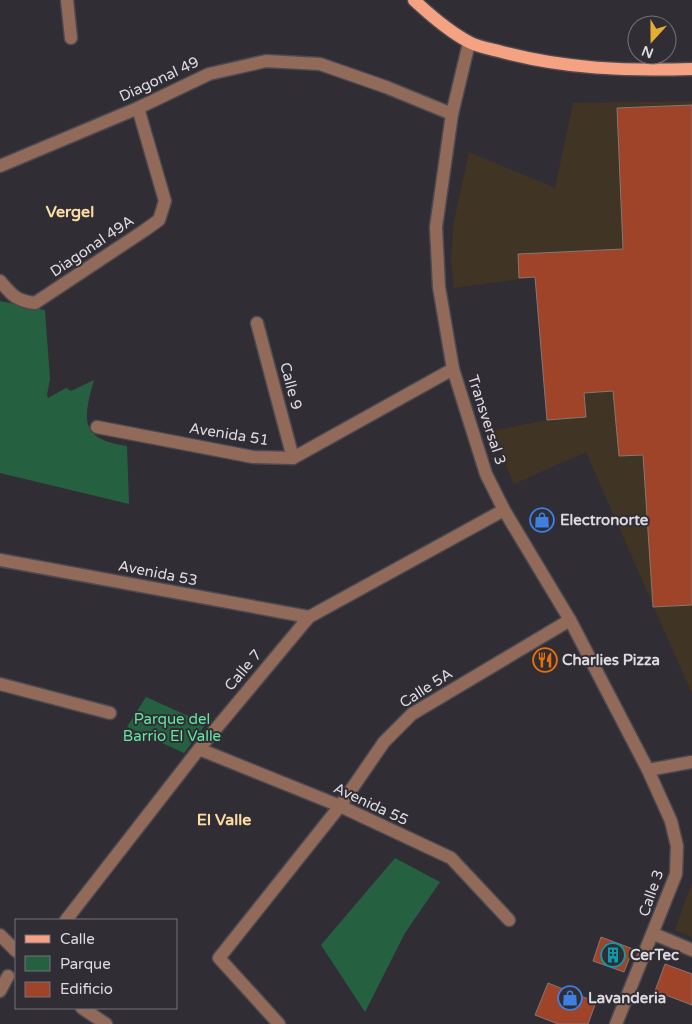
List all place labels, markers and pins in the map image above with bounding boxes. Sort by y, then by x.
shop icon: Electronorte [529,507,555,533]
place label: Electronorte [560,511,649,529]
restaurant icon: Charlies Pizza [532,647,558,673]
place label: Charlies Pizza [562,651,660,669]
building icon: CerTec [600,942,626,968]
place label: CerTec [630,946,679,964]
shop icon: Lavanderia [557,985,583,1011]
place label: Lavanderia [588,989,666,1007]

